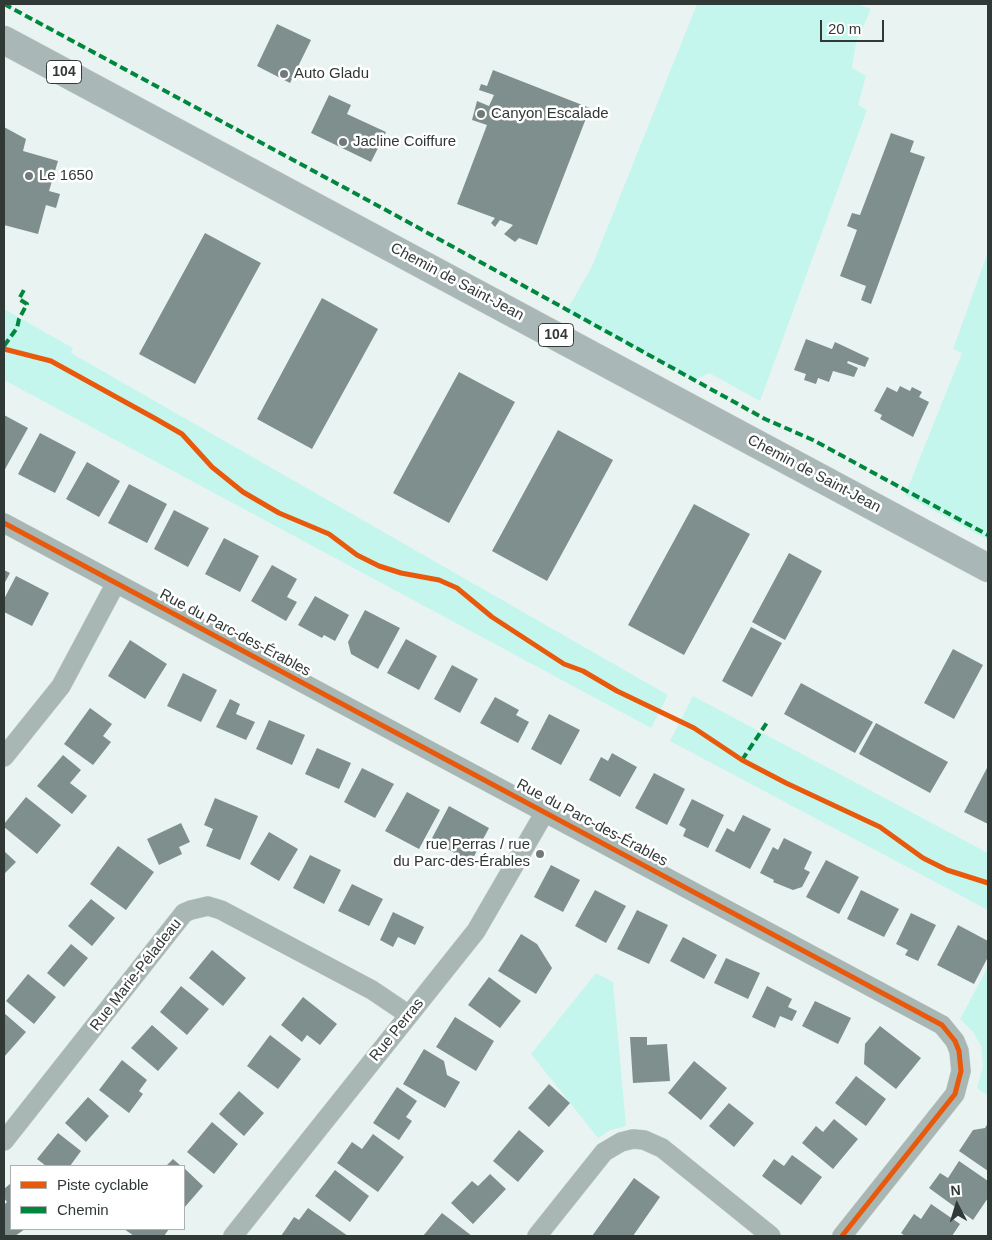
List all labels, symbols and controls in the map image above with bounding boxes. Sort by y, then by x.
scale bar [822,10,886,42]
text: 20 m [828,20,861,37]
road number: 104 [46,61,82,84]
place label: Auto Gladu [294,65,369,83]
marker: Auto Gladu [278,68,290,80]
place label: Canyon Escalade [491,105,609,123]
marker: Canyon Escalade [475,108,487,120]
place label: Jacline Coiffure [353,133,456,151]
marker: Jacline Coiffure [337,136,349,148]
place label: Le 1650 [39,167,93,185]
marker: Le 1650 [23,170,35,182]
street label: Chemin de Saint-Jean [387,239,527,325]
road number: 104 [538,324,574,346]
street label: Chemin de Saint-Jean [744,431,884,517]
street label: Rue du Parc-des-Érables [156,586,314,680]
street label: Rue du Parc-des-Érables [513,776,671,870]
place label: rue Perras / rue du Parc-des-Érables [393,836,530,871]
marker: rue Perras / rue du Parc-des-Érables [534,848,546,860]
street label: Rue Marie-Péladeau [87,915,185,1035]
street label: Rue Perras [366,995,428,1065]
legend [10,1165,185,1230]
text: Piste cyclable [57,1176,149,1193]
north arrow [932,1180,982,1230]
text: N [950,1182,961,1198]
text: Chemin [57,1201,109,1218]

